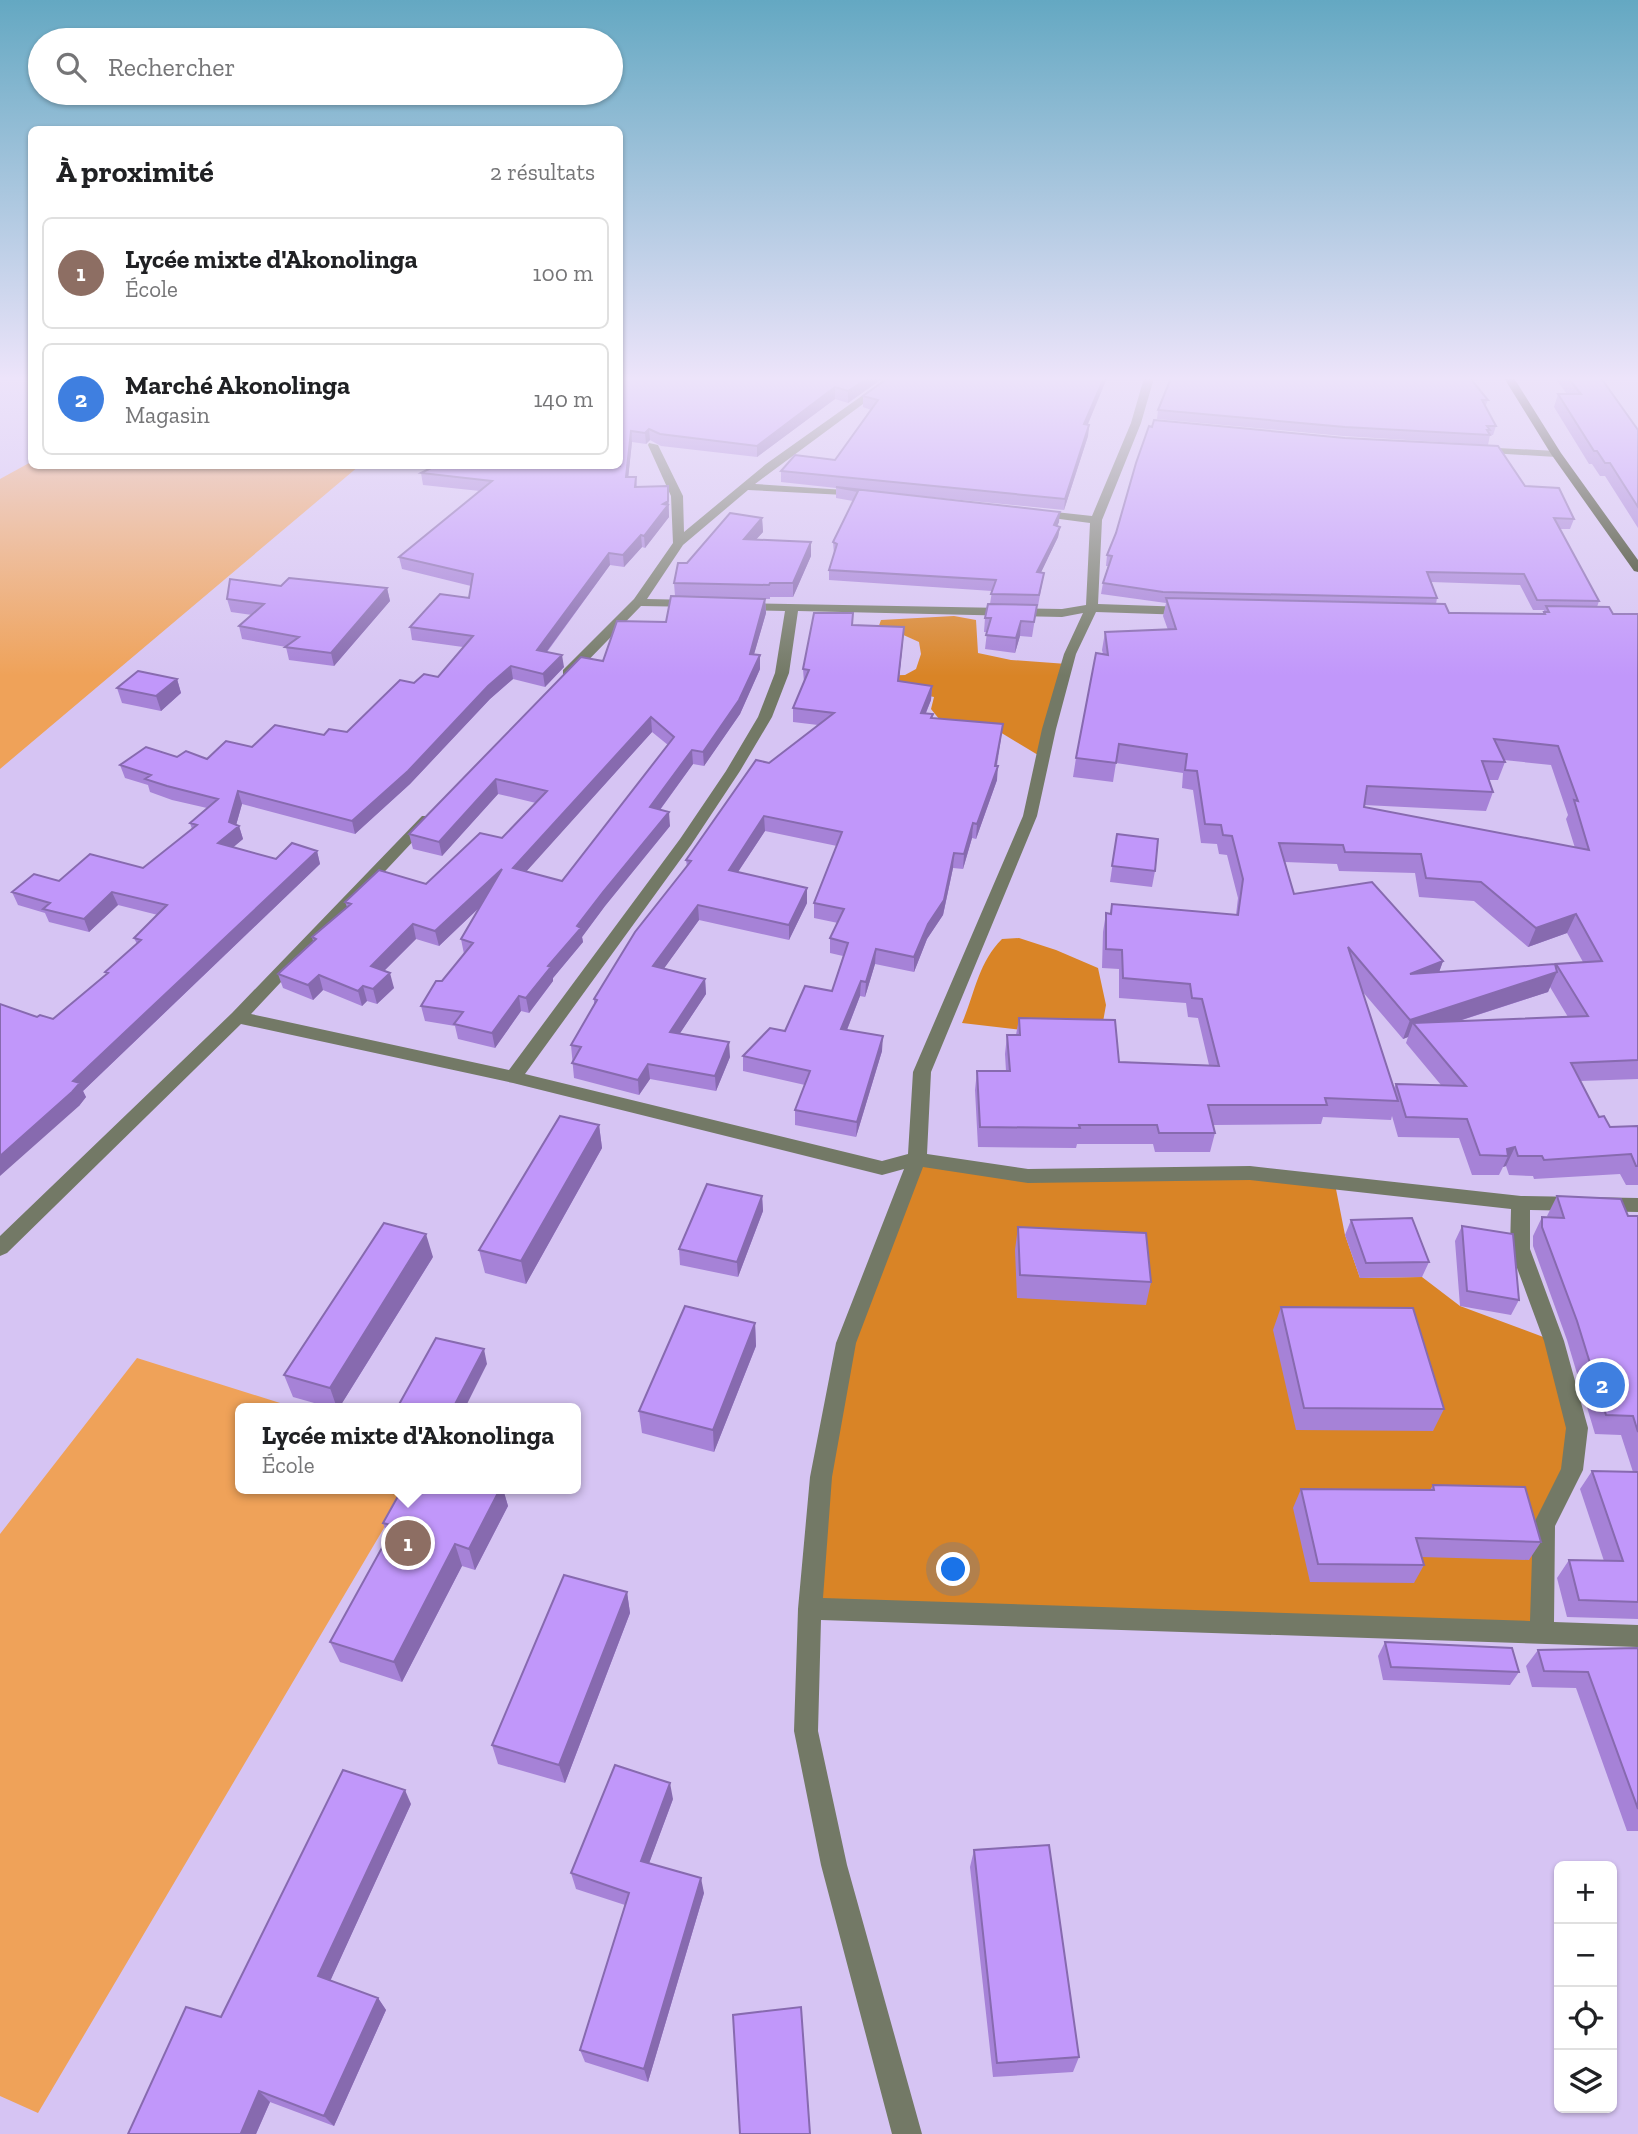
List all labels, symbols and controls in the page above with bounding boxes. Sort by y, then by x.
search box [28,28,623,105]
icon: search [52,48,90,86]
text: Rechercher [108,51,235,83]
text: À proximité [56,154,214,190]
text: 2 résultats [490,158,595,186]
text: Lycée mixte d'Akonolinga [125,243,418,275]
text: 1 [76,259,86,287]
text: 100 m [533,259,593,287]
text: École [125,275,178,303]
text: Marché Akonolinga [125,369,350,401]
text: 2 [75,385,87,413]
text: 140 m [533,385,593,413]
text: Magasin [125,401,210,429]
pin: 2 [1579,1359,1625,1411]
popup [235,1403,581,1494]
text: Lycée mixte d'Akonolinga [262,1419,554,1451]
text: École [262,1451,315,1479]
pin: 1 [385,1517,431,1569]
your location [936,1552,970,1586]
map controls [1554,1861,1617,2113]
button: + [1554,1861,1617,1924]
button: − [1554,1924,1617,1987]
button: locate [1554,1987,1617,2050]
button: layers [1554,2050,1617,2113]

